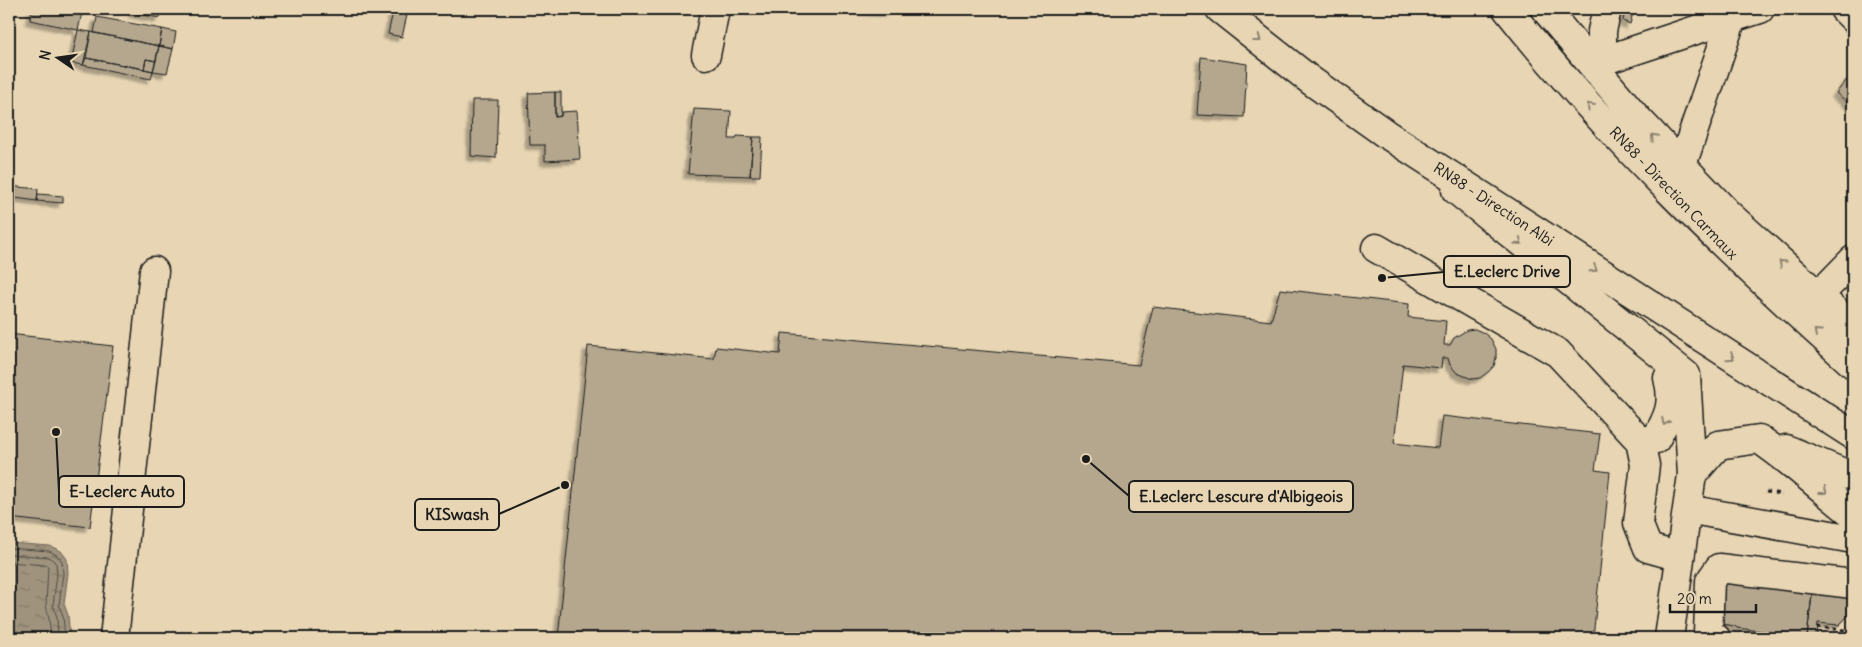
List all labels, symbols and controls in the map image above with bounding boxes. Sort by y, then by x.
north arrow [32,32,82,82]
one-way arrow [1252,33,1262,42]
text: N [35,48,55,62]
one-way arrow [1587,103,1596,112]
street label: RN88 - Direction Carmaux [1606,123,1743,264]
one-way arrow [1651,133,1660,142]
street label: RN88 - Direction Albi [1430,158,1558,250]
one-way arrow [1514,237,1523,246]
callout: E.Leclerc Drive [1444,256,1570,287]
one-way arrow [1779,260,1788,269]
text: E.Leclerc Drive [1454,261,1560,281]
one-way arrow [1589,262,1598,272]
one-way arrow [1813,329,1822,338]
one-way arrow [1725,351,1734,360]
one-way arrow [1661,416,1671,425]
callout: E-Leclerc Auto [59,476,184,507]
text: E-Leclerc Auto [69,481,175,501]
callout: E.Leclerc Lescure d'Albigeois [1129,481,1353,512]
text: E.Leclerc Lescure d'Albigeois [1139,486,1343,507]
one-way arrow [1818,486,1827,494]
callout: KISwash [415,499,499,530]
text: KISwash [425,504,489,524]
scale bar [1670,582,1756,614]
text: 20 m [1677,589,1712,608]

